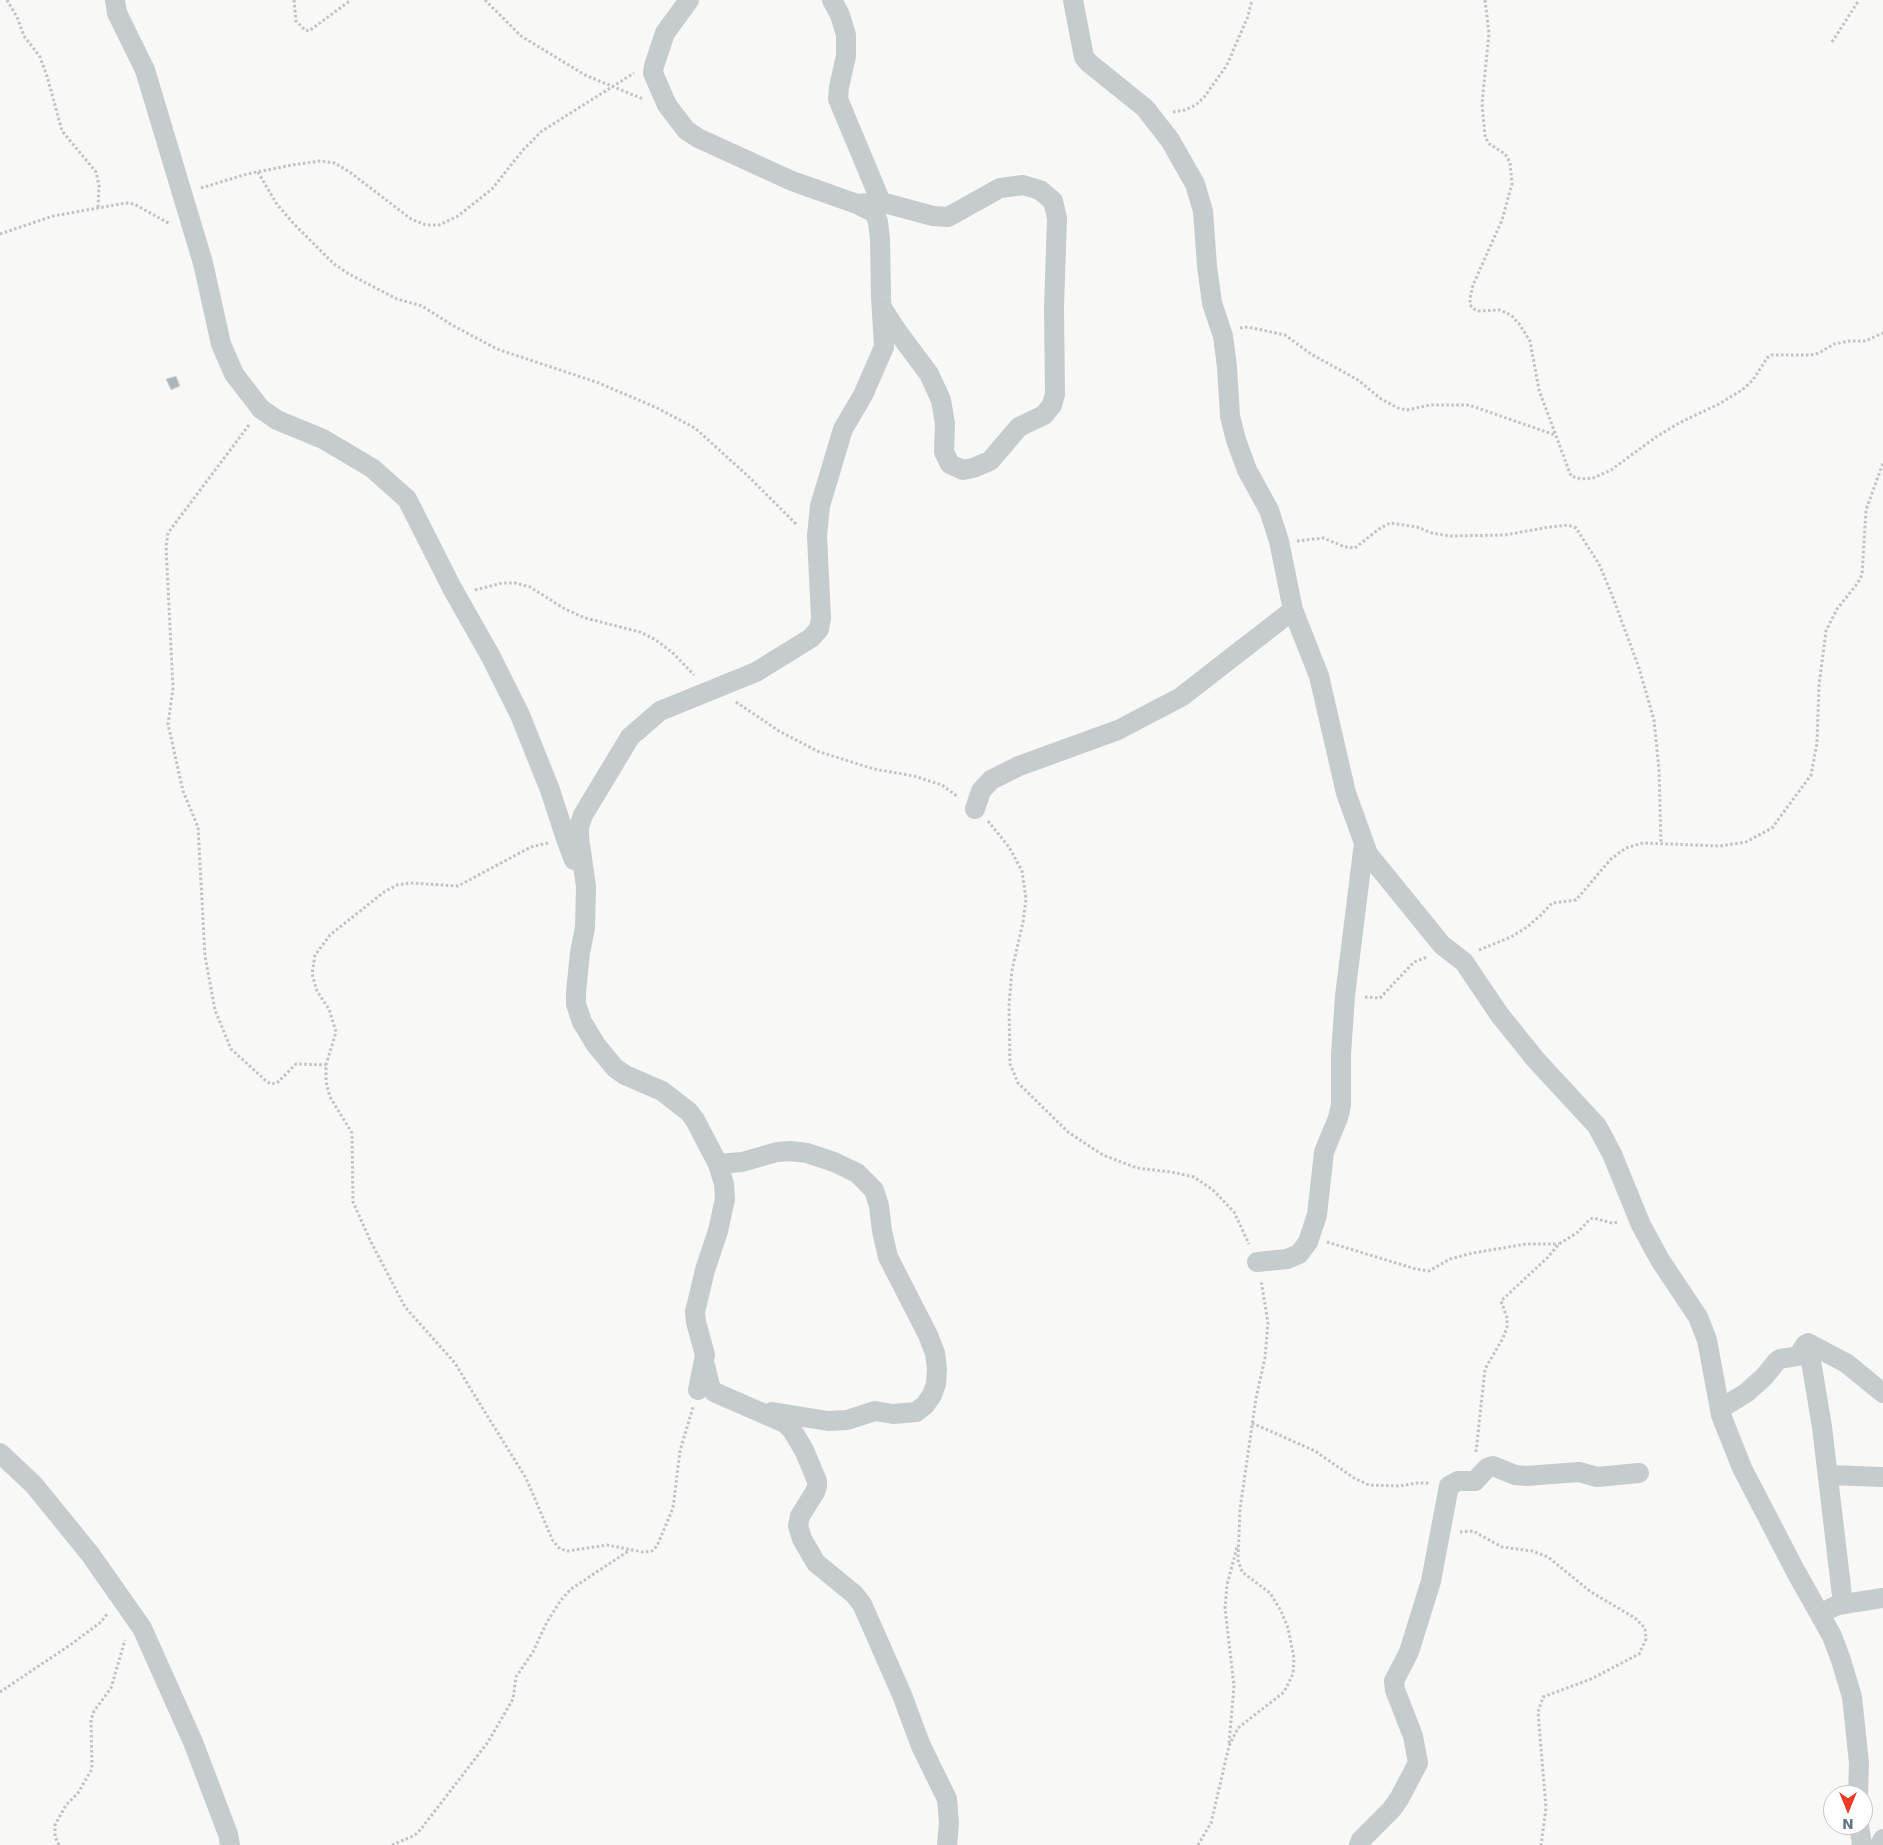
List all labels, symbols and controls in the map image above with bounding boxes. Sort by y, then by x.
north arrow [1823,1785,1873,1835]
text: N [1842,1816,1854,1832]

